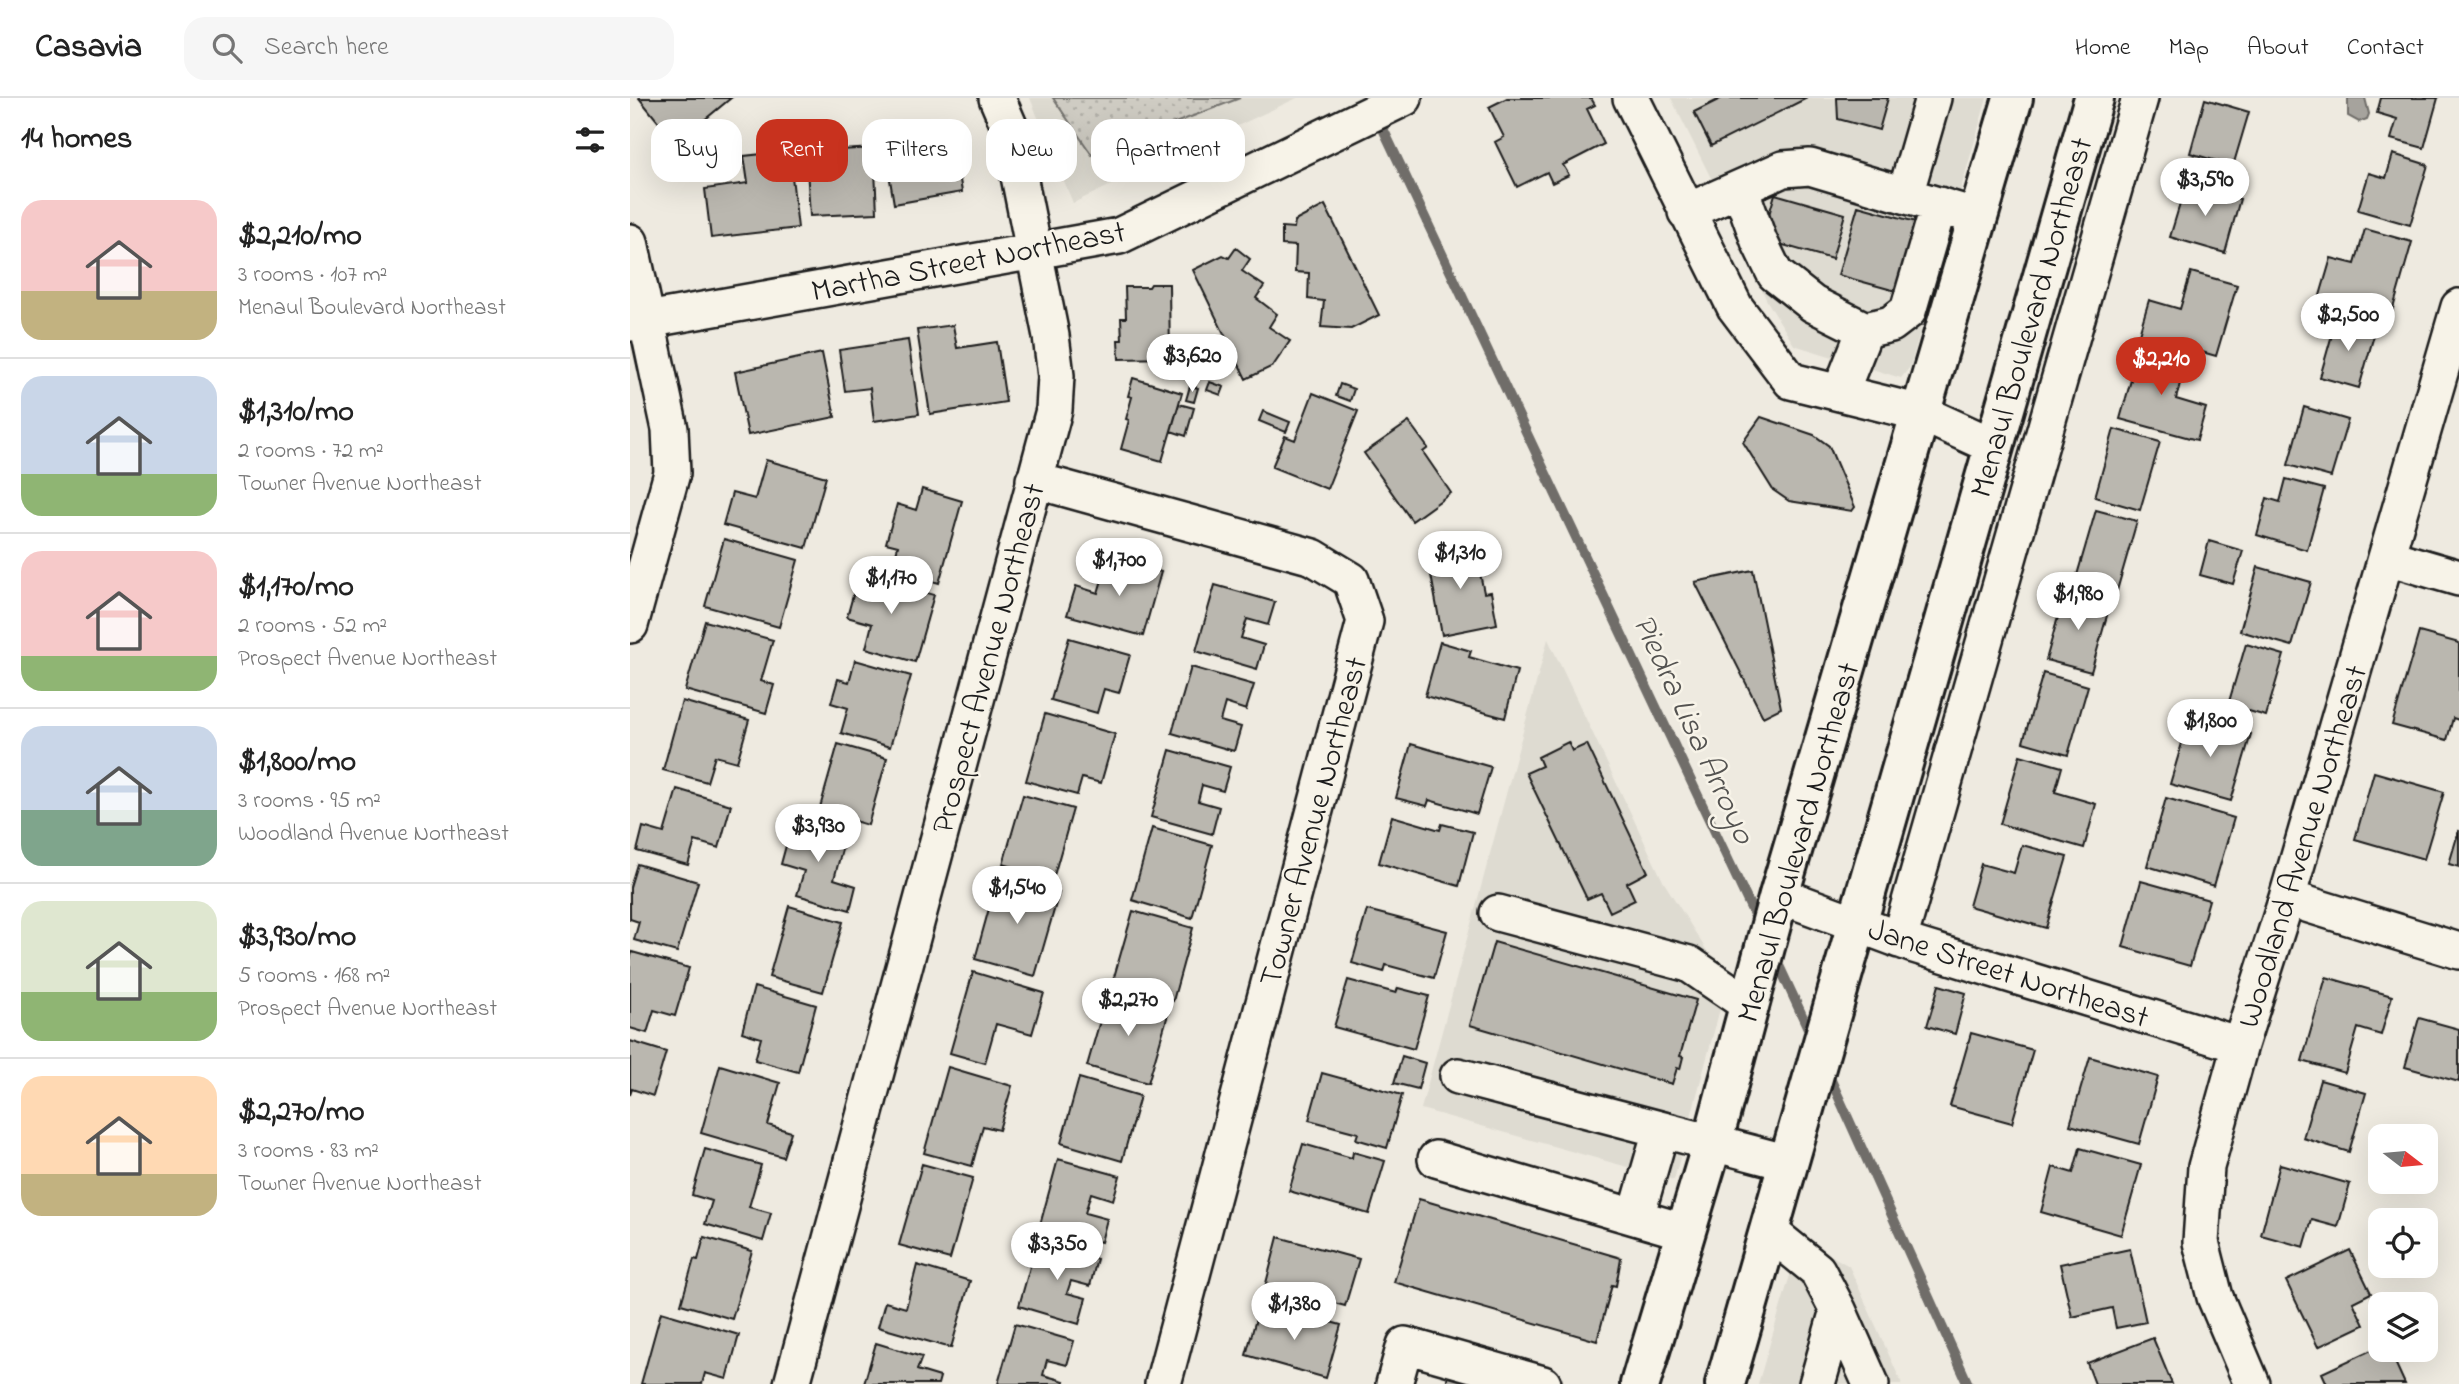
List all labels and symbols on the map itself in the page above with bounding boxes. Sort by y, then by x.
street label: Menaul Boulevard Northeast [1959,132,2107,504]
pin: $3,590 [2148,158,2262,218]
street label: Martha Street Northeast [807,210,1130,317]
pin: $2,500 [2291,294,2405,353]
pin: $3,620 [1135,334,1249,394]
pin: $2,210 [2104,338,2218,397]
street label: Prospect Avenue Northeast [921,478,1060,839]
pin: $1,310 [1403,532,1517,591]
pin: $1,700 [1062,538,1176,598]
pin: $1,170 [834,556,948,616]
pin: $1,980 [2021,573,2135,632]
water label: Piedra Lisa Arroyo [1618,607,1767,854]
street label: Towner Avenue Northeast [1249,652,1382,992]
street label: Menaul Boulevard Northeast [1726,657,1874,1029]
street label: Woodland Avenue Northeast [2227,660,2382,1034]
pin: $1,800 [2153,700,2267,759]
pin: $3,930 [761,804,875,864]
pin: $1,540 [960,866,1074,926]
street label: Jane Street Northeast [1862,908,2154,1043]
pin: $2,270 [1071,978,1185,1038]
north arrow [2368,1124,2438,1194]
pin: $3,350 [1000,1222,1114,1282]
pin: $1,380 [1237,1282,1351,1342]

